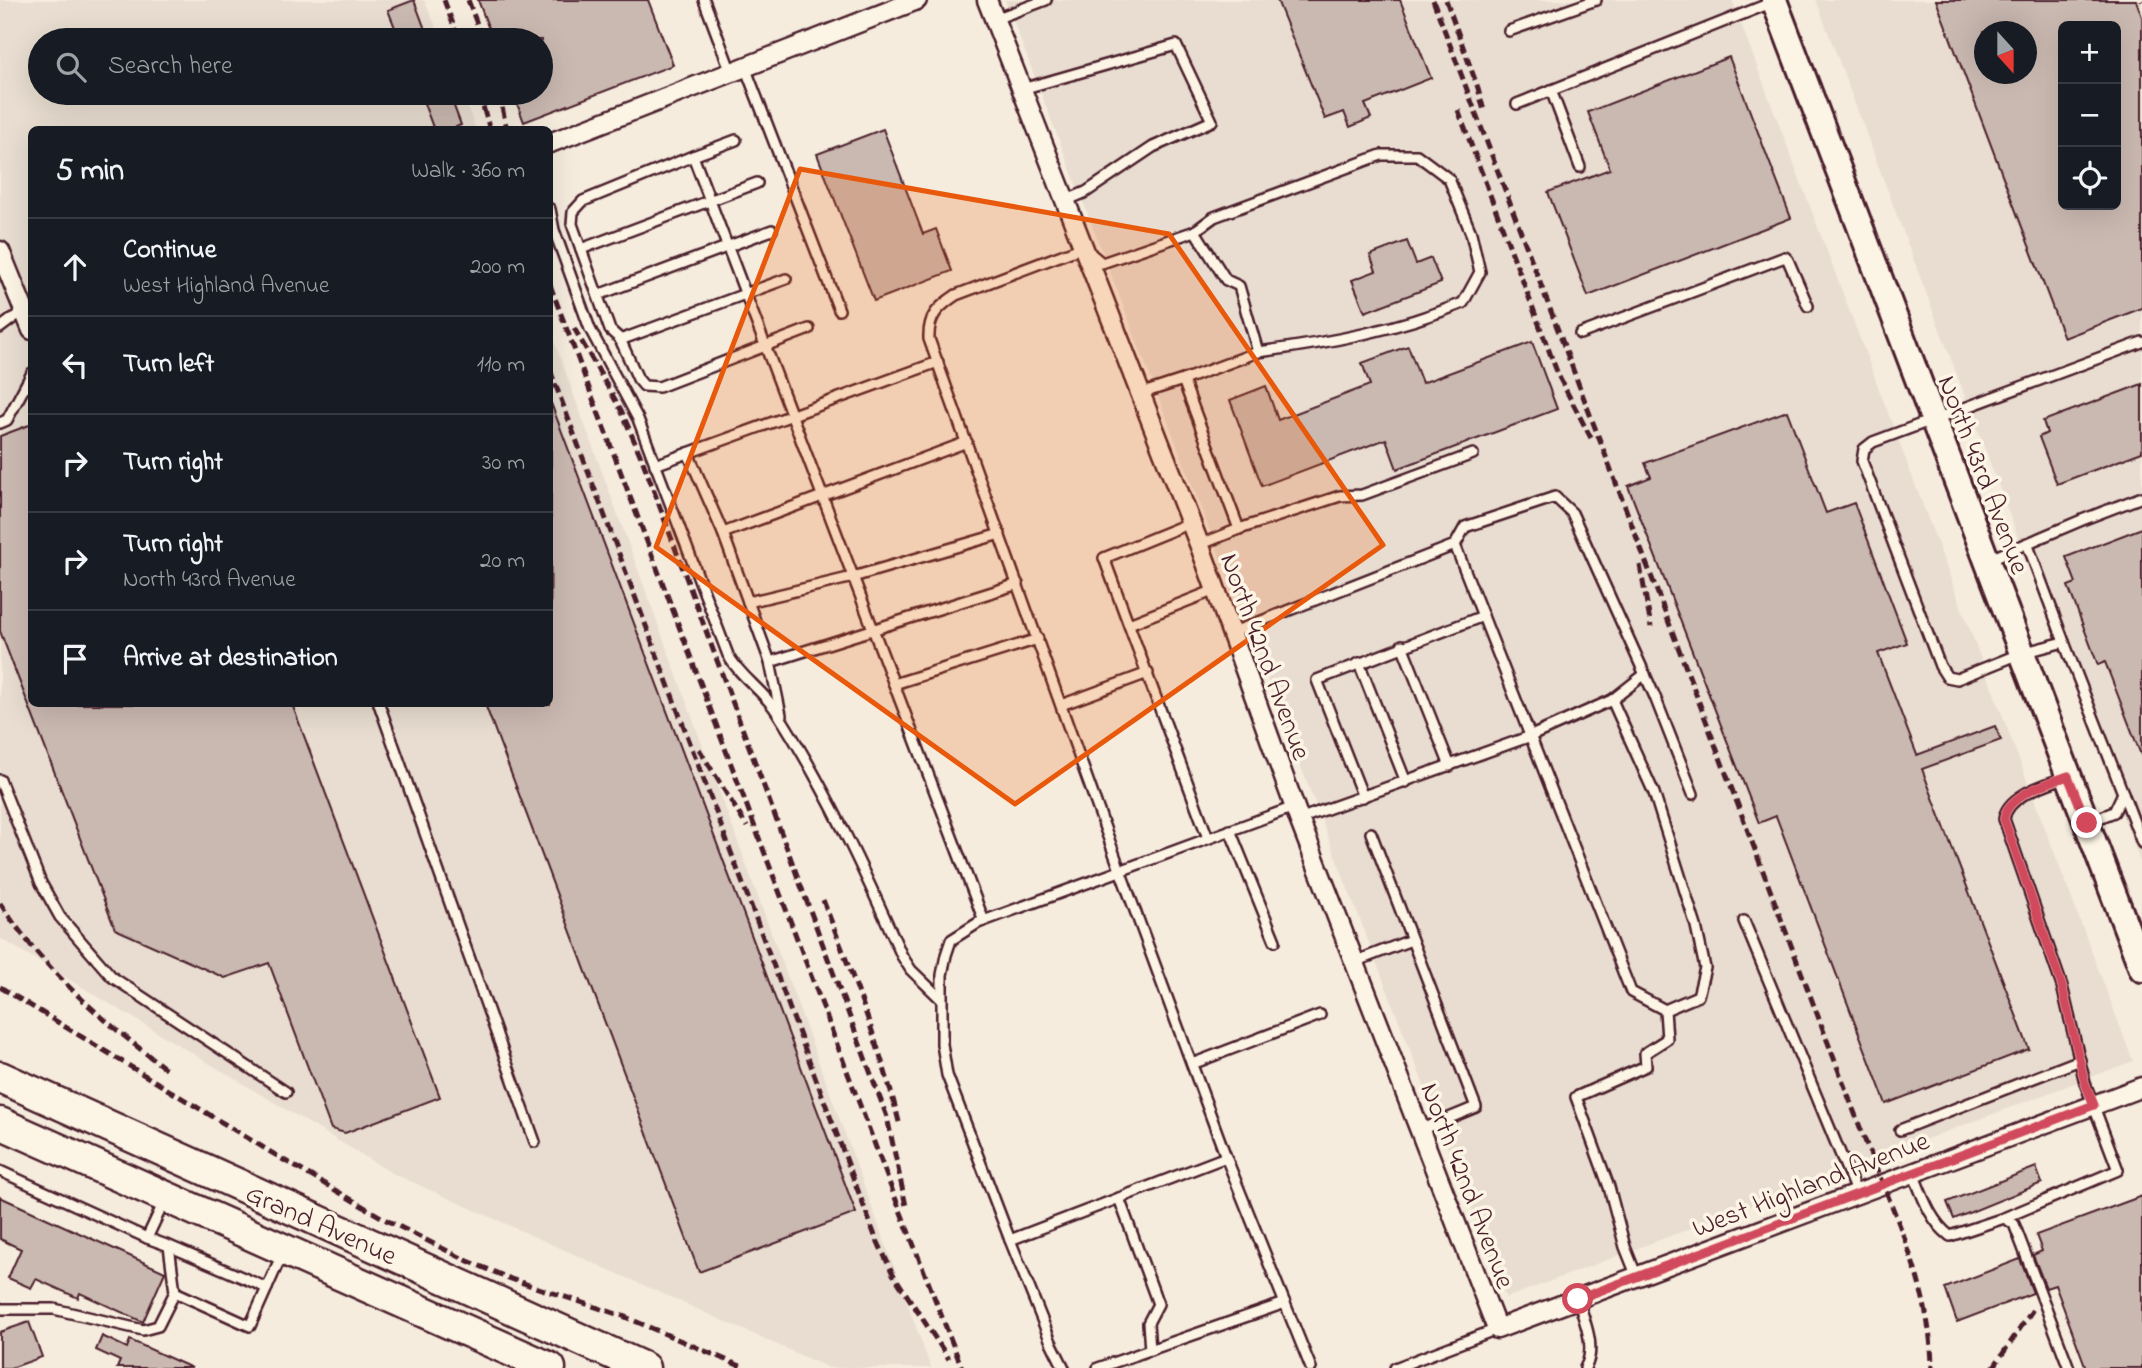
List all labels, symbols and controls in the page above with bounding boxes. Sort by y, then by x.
north arrow [1974,21,2037,84]
map controls [2058,21,2121,210]
button: + [2058,21,2121,84]
search box [28,28,553,105]
icon: search [52,48,90,86]
text: Search here [108,48,233,86]
button: − [2058,84,2121,147]
button: locate [2058,147,2121,210]
text: 5 min [56,150,124,194]
text: Walk · 360 m [411,155,525,188]
text: Continue [123,232,216,270]
icon: ahead [56,248,94,286]
text: 200 m [470,251,525,284]
text: West Highland Avenue [123,270,329,303]
icon: left [56,346,94,384]
text: Turn left [123,346,214,384]
text: 110 m [477,349,525,382]
street label: North 43rd Avenue [1925,370,2039,581]
icon: right [56,444,94,482]
text: Turn right [123,444,223,482]
text: 30 m [482,447,525,480]
text: Turn right [123,526,223,564]
icon: right [56,542,94,580]
text: 20 m [480,545,525,578]
street label: North 42nd Avenue [1207,548,1320,767]
text: North 43rd Avenue [123,564,296,597]
icon: arrive [56,640,94,678]
text: Arrive at destination [123,640,338,678]
route end [2071,807,2102,838]
street label: North 42nd Avenue [1408,1077,1524,1296]
street label: West Highland Avenue [1687,1122,1936,1250]
street label: Grand Avenue [238,1175,403,1278]
route start [1562,1283,1593,1314]

